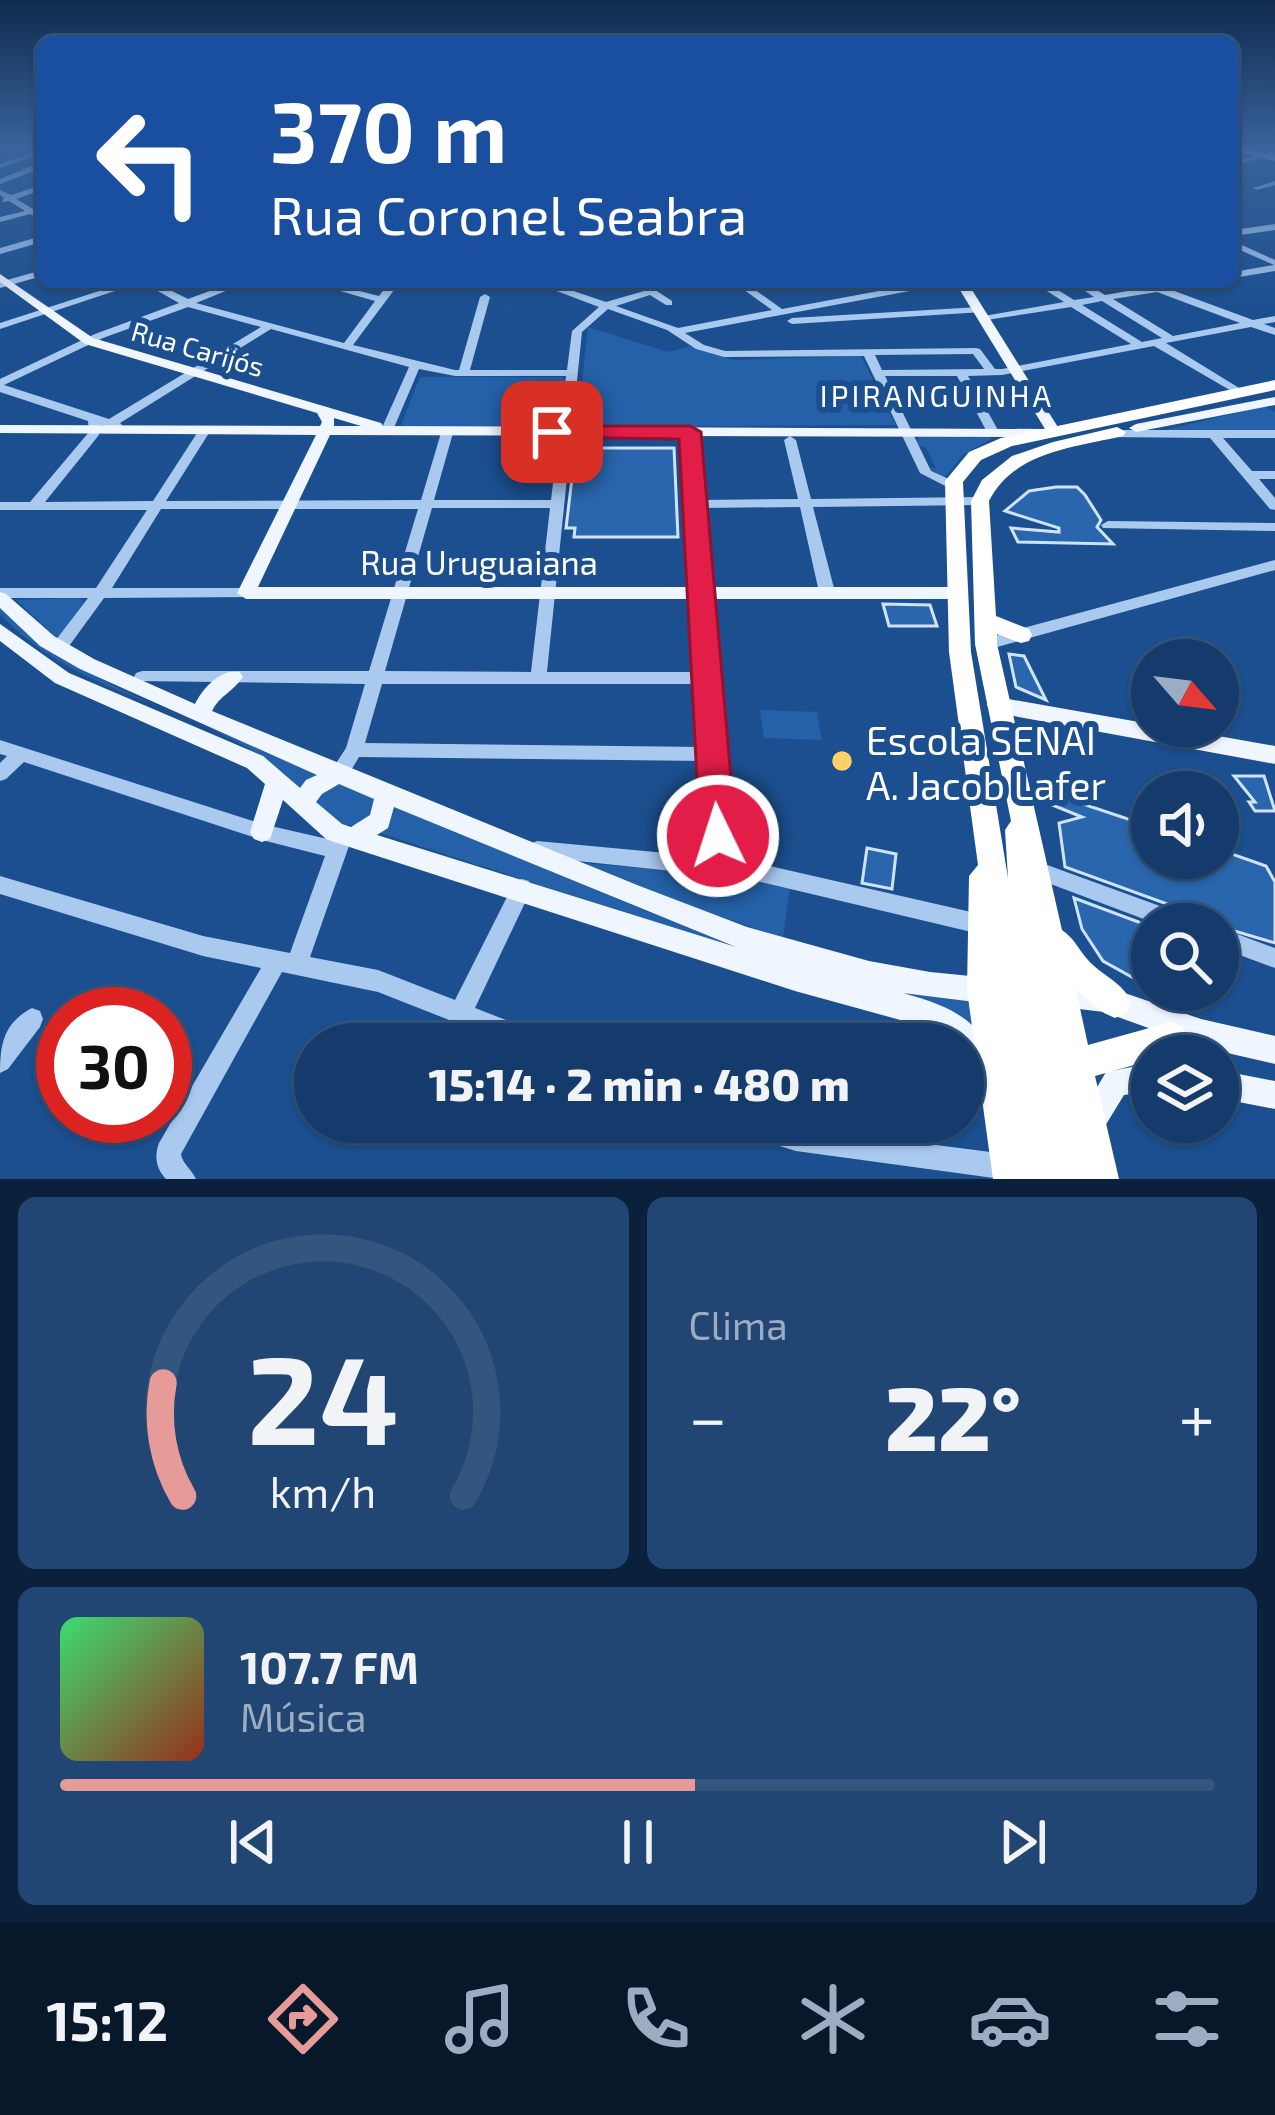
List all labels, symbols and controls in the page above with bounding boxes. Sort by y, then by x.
text: 370 m [270,79,507,180]
icon: left [72,84,228,240]
text: Rua Coronel Seabra [270,181,747,246]
street label: Rua Carijós [128,314,268,383]
district label: IPIRANGUINHA [820,377,1054,413]
pin [501,381,603,483]
icon: arrive [519,399,585,465]
street label: Rua Uruguaiana [360,542,598,582]
north arrow [1131,639,1239,747]
map controls [1131,639,1239,1143]
place label: Escola SENAI A. Jacob Lafer [866,716,1106,808]
marker: Escola SENAI A. Jacob Lafer [829,748,855,774]
button: sound [1131,771,1239,879]
position arrow [655,773,781,899]
button: search [1131,903,1239,1011]
speed limit sign: 30 [36,987,192,1143]
button: layers [1131,1035,1239,1143]
text: 15:14 · 2 min · 480 m [428,1056,850,1110]
text: Clima [689,1301,788,1348]
text: 24 [247,1320,399,1470]
text: 22° [885,1361,1021,1469]
text: − [689,1376,727,1455]
text: + [1179,1376,1215,1455]
text: km/h [270,1465,376,1517]
text: 107.7 FM [240,1639,419,1693]
text: Música [240,1693,366,1740]
icon: previous [220,1809,286,1875]
icon: pause [605,1809,671,1875]
icon: next [990,1809,1056,1875]
icon: directions [261,1977,345,2061]
icon: music [438,1977,522,2061]
icon: phone [614,1977,698,2061]
icon: climate [791,1977,875,2061]
icon: car [968,1977,1052,2061]
icon: filters [1145,1977,1229,2061]
text: 15:12 [46,1987,168,2052]

